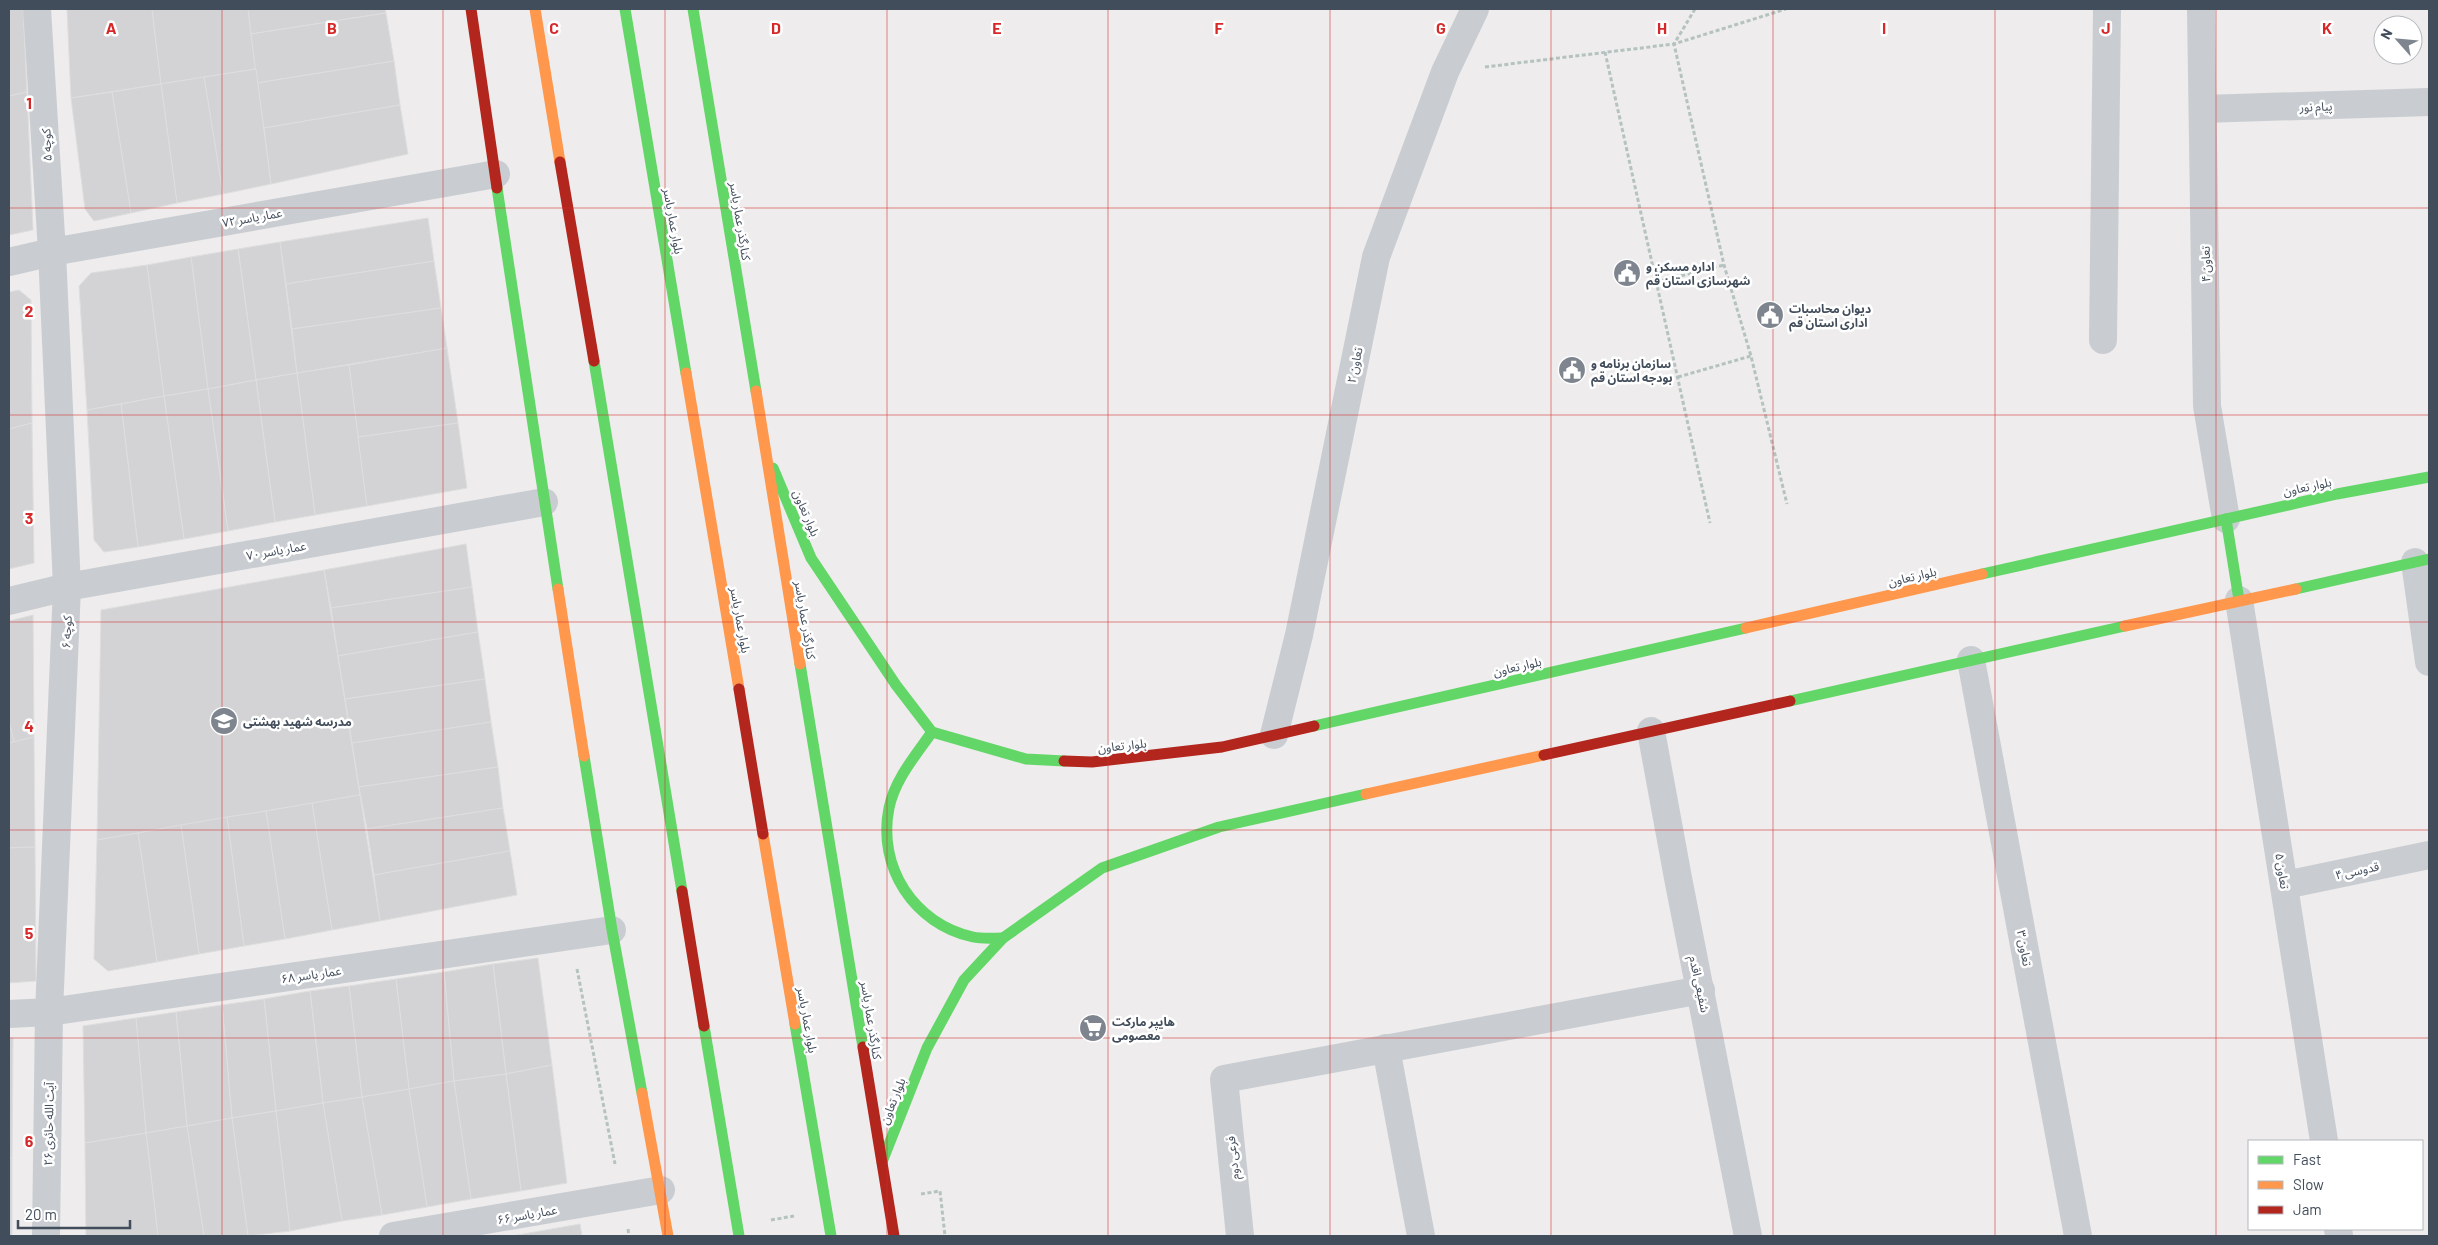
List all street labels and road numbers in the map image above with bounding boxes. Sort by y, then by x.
street label: پیام نور [2298,98,2333,117]
street label: کوچه ۵ [38,127,56,162]
street label: کنارگذر عمار یاسر [727,180,754,262]
street label: بلوار عمار یاسر [660,186,687,255]
street label: عمار یاسر ۷۲ [221,205,283,230]
street label: تعاون ۴ [2198,245,2213,282]
street label: تعاون ۲ [1343,345,1366,384]
street label: بلوار تعاون [2282,474,2333,499]
street label: بلوار تعاون [790,488,823,539]
street label: عمار یاسر ۷۰ [245,538,307,563]
street label: بلوار تعاون [1887,564,1938,589]
street label: کنارگذر عمار یاسر [792,579,819,661]
street label: بلوار عمار یاسر [727,585,754,654]
street label: کوچه ۶ [58,614,76,649]
street label: بلوار تعاون [1492,654,1543,679]
street label: بلوار تعاون [1097,735,1147,756]
street label: تعاون ۵ [2272,852,2293,891]
street label: قدوسی ۴ [2334,859,2380,882]
street label: تعاون ۳ [2014,929,2035,968]
street label: شفیعی اقدم [1684,954,1713,1014]
street label: عمار یاسر ۶۸ [280,963,342,986]
street label: کنارگذر عمار یاسر [858,979,885,1061]
street label: بلوار عمار یاسر [794,985,821,1054]
street label: بلوار تعاون [876,1076,909,1127]
street label: آیت الله حائری ۲۶ [40,1082,57,1166]
street label: فرعی دوم [1223,1135,1244,1181]
street label: عمار یاسر ۶۶ [496,1202,558,1227]

